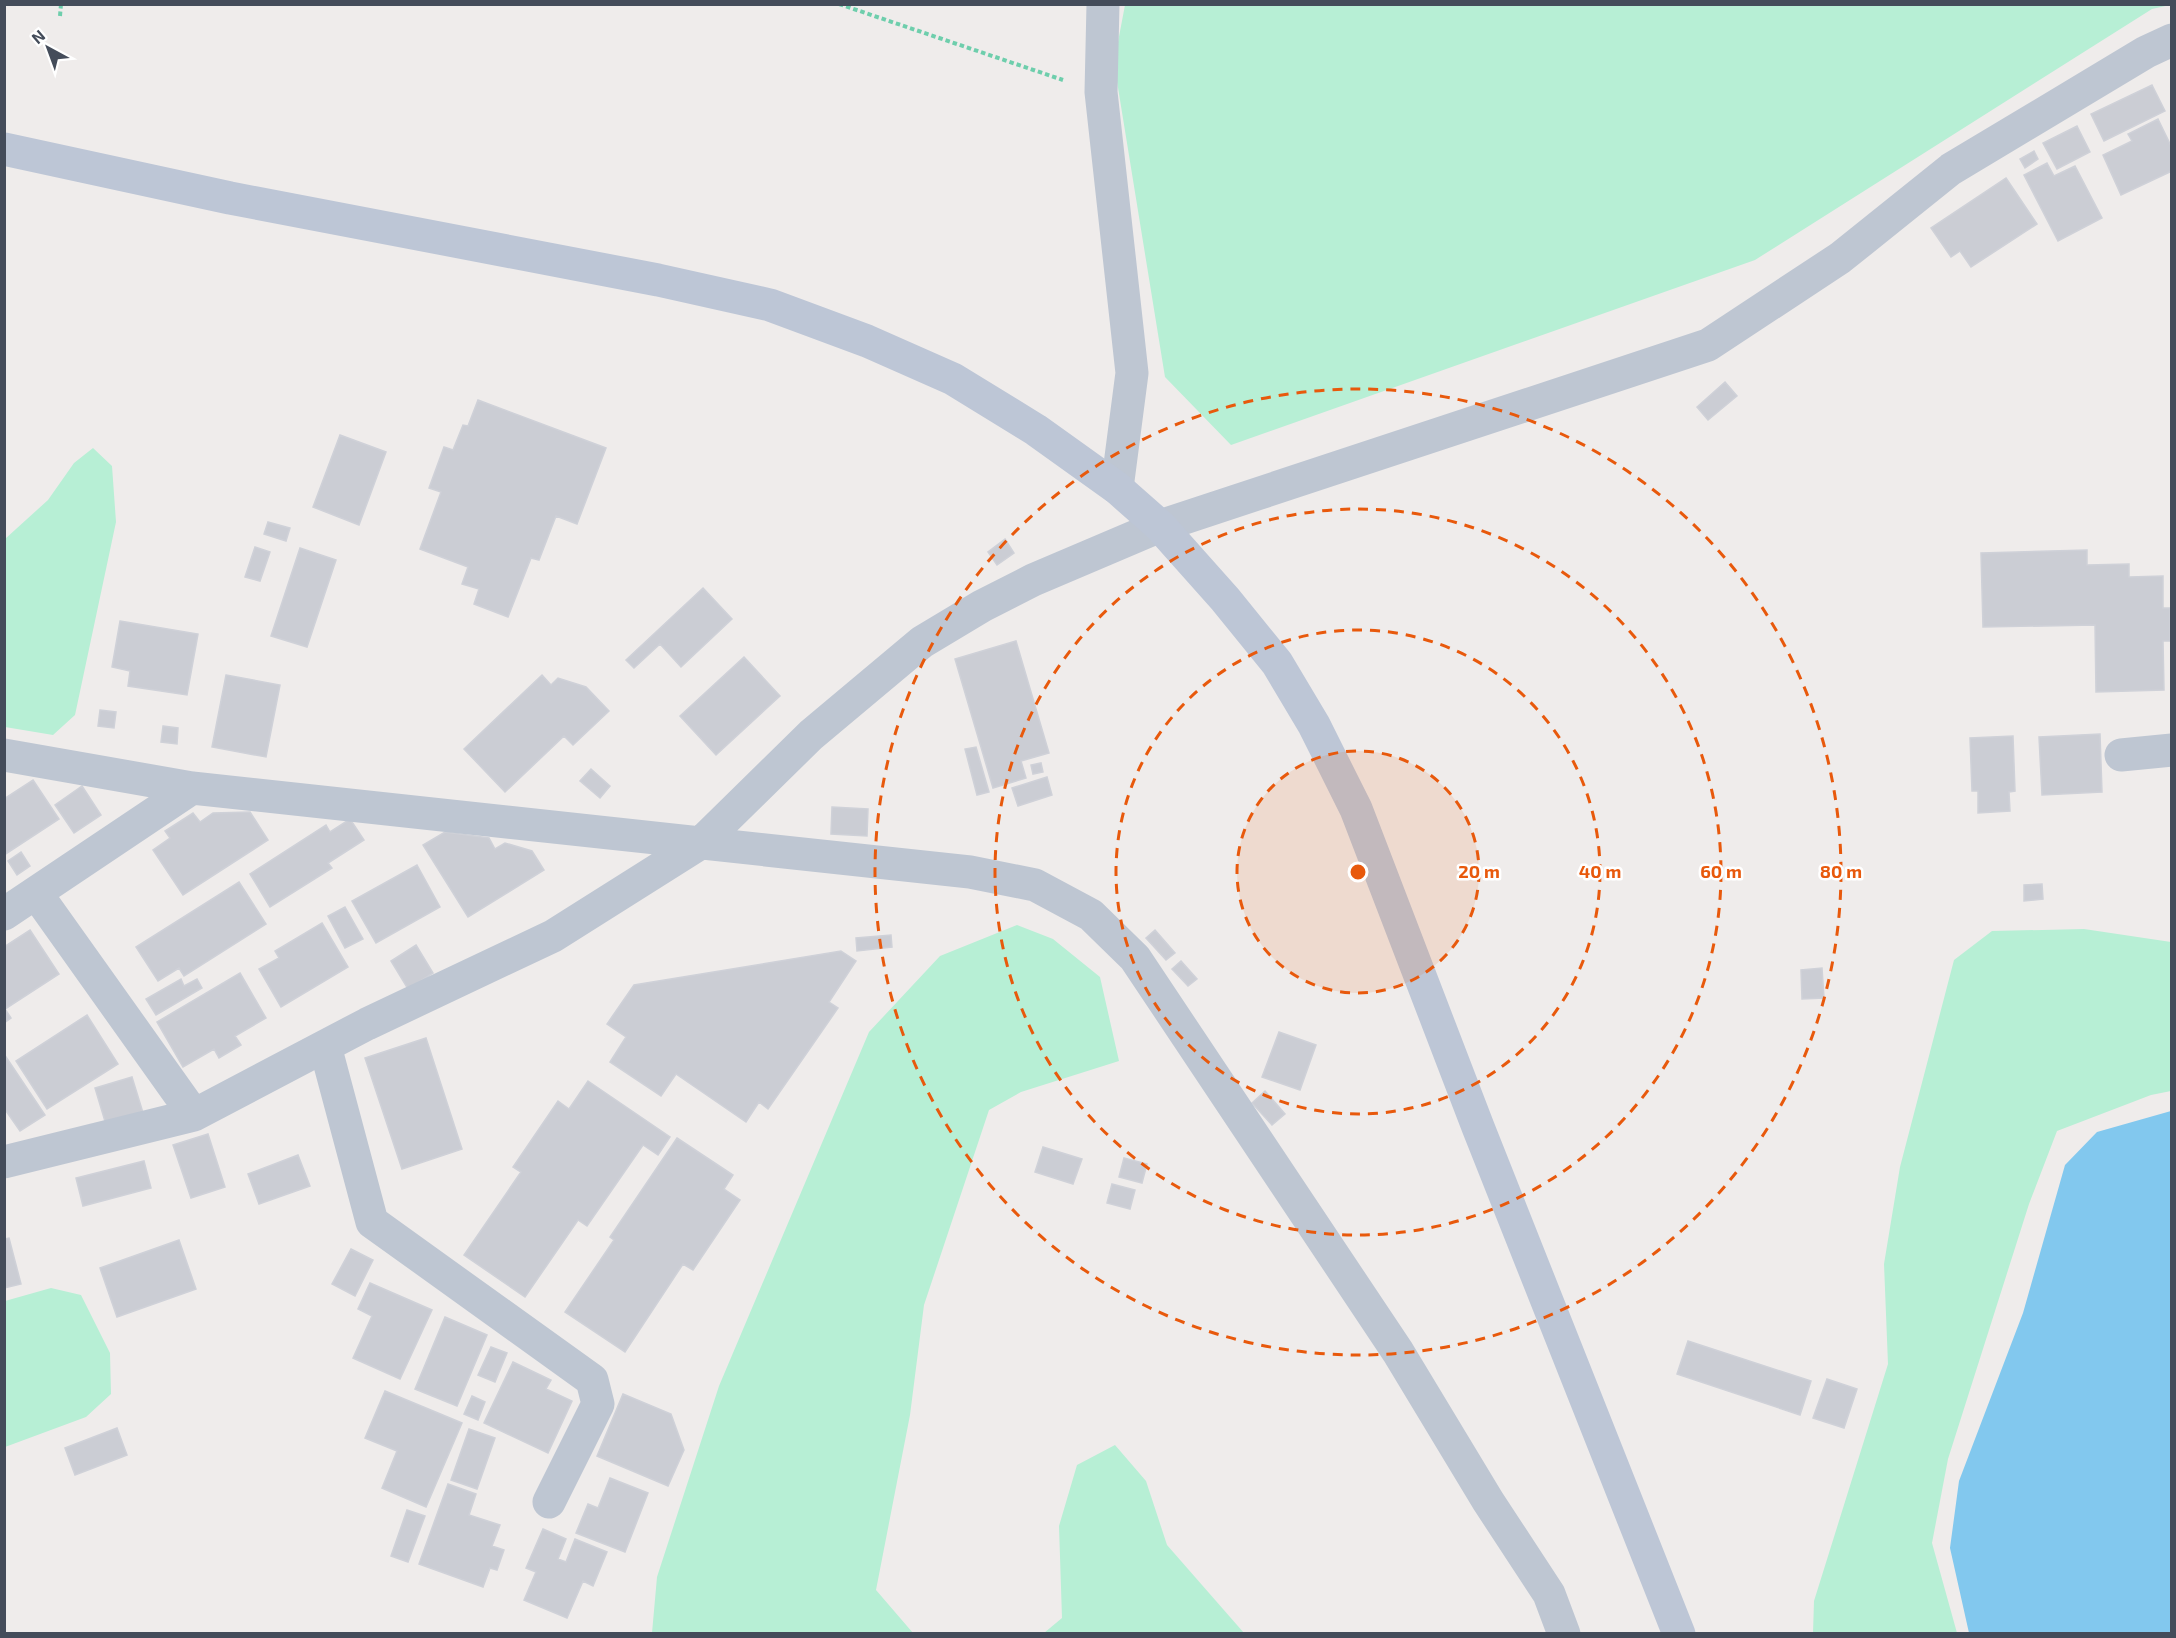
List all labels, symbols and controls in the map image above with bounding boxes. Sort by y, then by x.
north arrow [18,18,78,78]
text: N [27,25,48,47]
text: 20 m [1458,860,1500,882]
text: 40 m [1579,860,1621,882]
text: 60 m [1700,860,1742,882]
text: 80 m [1820,860,1862,882]
centre of rings [1348,862,1368,882]

